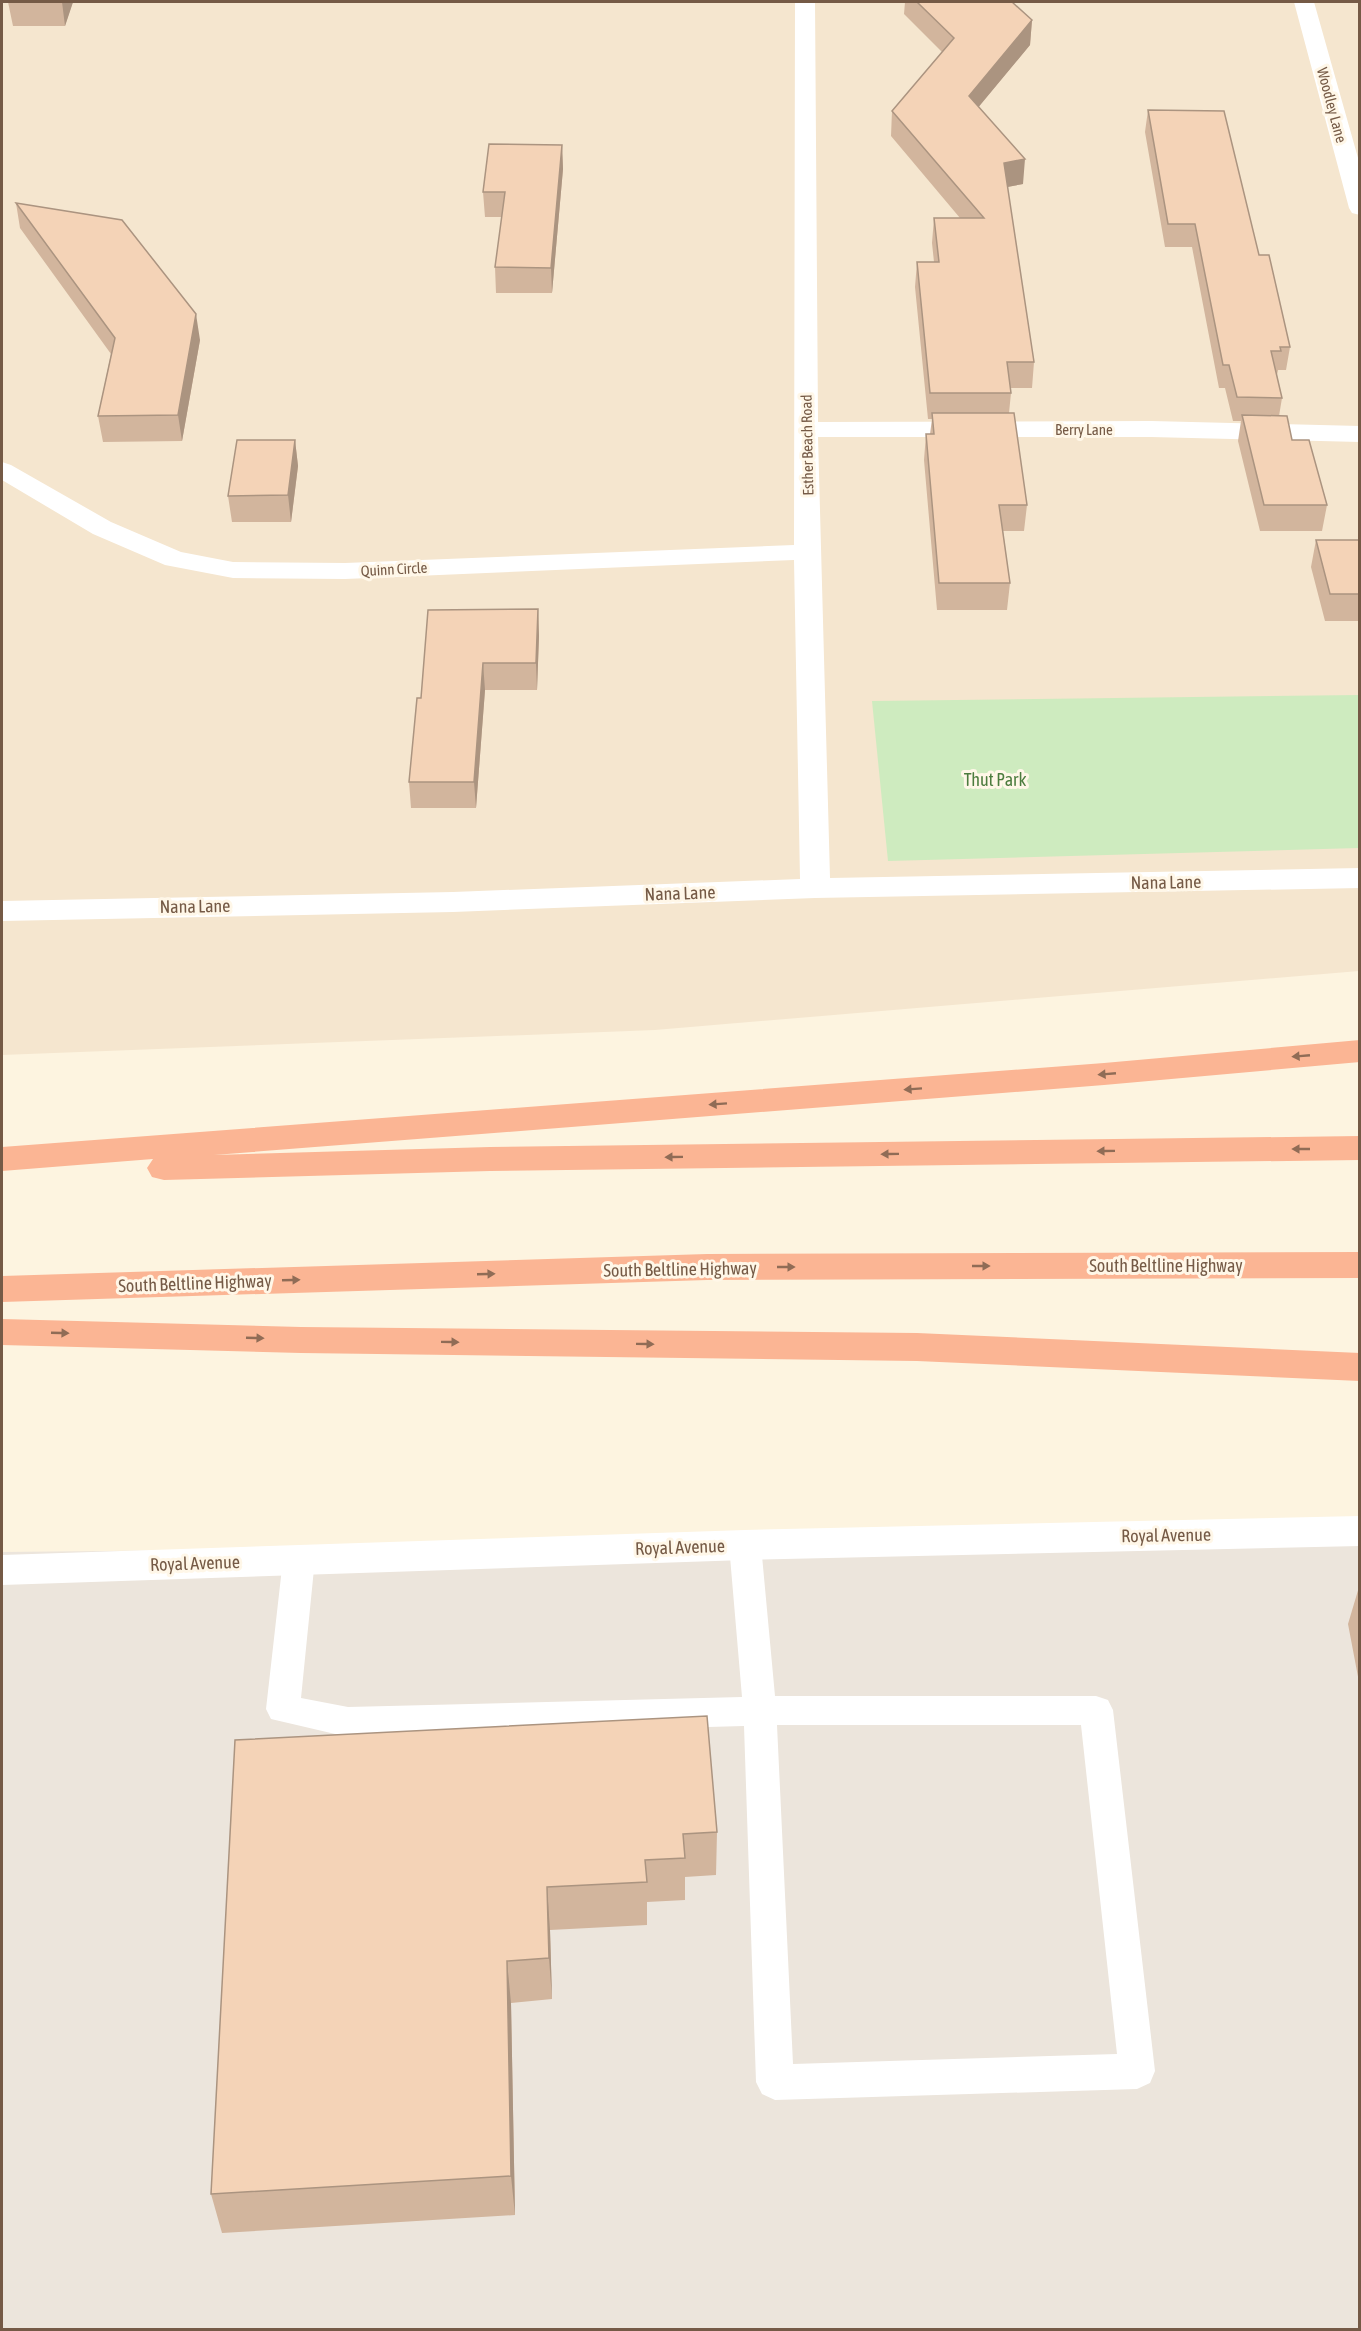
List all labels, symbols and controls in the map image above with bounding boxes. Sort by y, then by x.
street label: Woodley Lane [1314,65,1350,145]
street label: Esther Beach Road [798,394,816,496]
street label: Berry Lane [1055,421,1113,438]
street label: Quinn Circle [360,559,428,579]
park label: Thut Park [964,769,1026,790]
street label: Nana Lane [1130,871,1202,893]
street label: Nana Lane [644,881,716,905]
street label: Nana Lane [159,895,231,917]
one-way arrow [1292,1052,1311,1061]
one-way arrow [1097,1069,1116,1079]
one-way arrow [903,1084,922,1094]
one-way arrow [709,1099,728,1109]
one-way arrow [1292,1144,1311,1154]
one-way arrow [1097,1146,1116,1156]
one-way arrow [881,1149,900,1159]
one-way arrow [665,1152,684,1162]
street label: South Beltline Highway [1089,1255,1243,1276]
street label: South Beltline Highway [603,1257,757,1281]
one-way arrow [971,1261,990,1271]
one-way arrow [776,1262,795,1272]
one-way arrow [476,1269,495,1279]
street label: South Beltline Highway [118,1270,272,1296]
one-way arrow [281,1275,300,1285]
one-way arrow [50,1328,69,1338]
one-way arrow [245,1334,264,1343]
one-way arrow [440,1337,459,1346]
one-way arrow [635,1339,654,1349]
street label: Royal Avenue [1121,1524,1211,1546]
street label: Royal Avenue [635,1535,725,1559]
street label: Royal Avenue [150,1551,240,1575]

